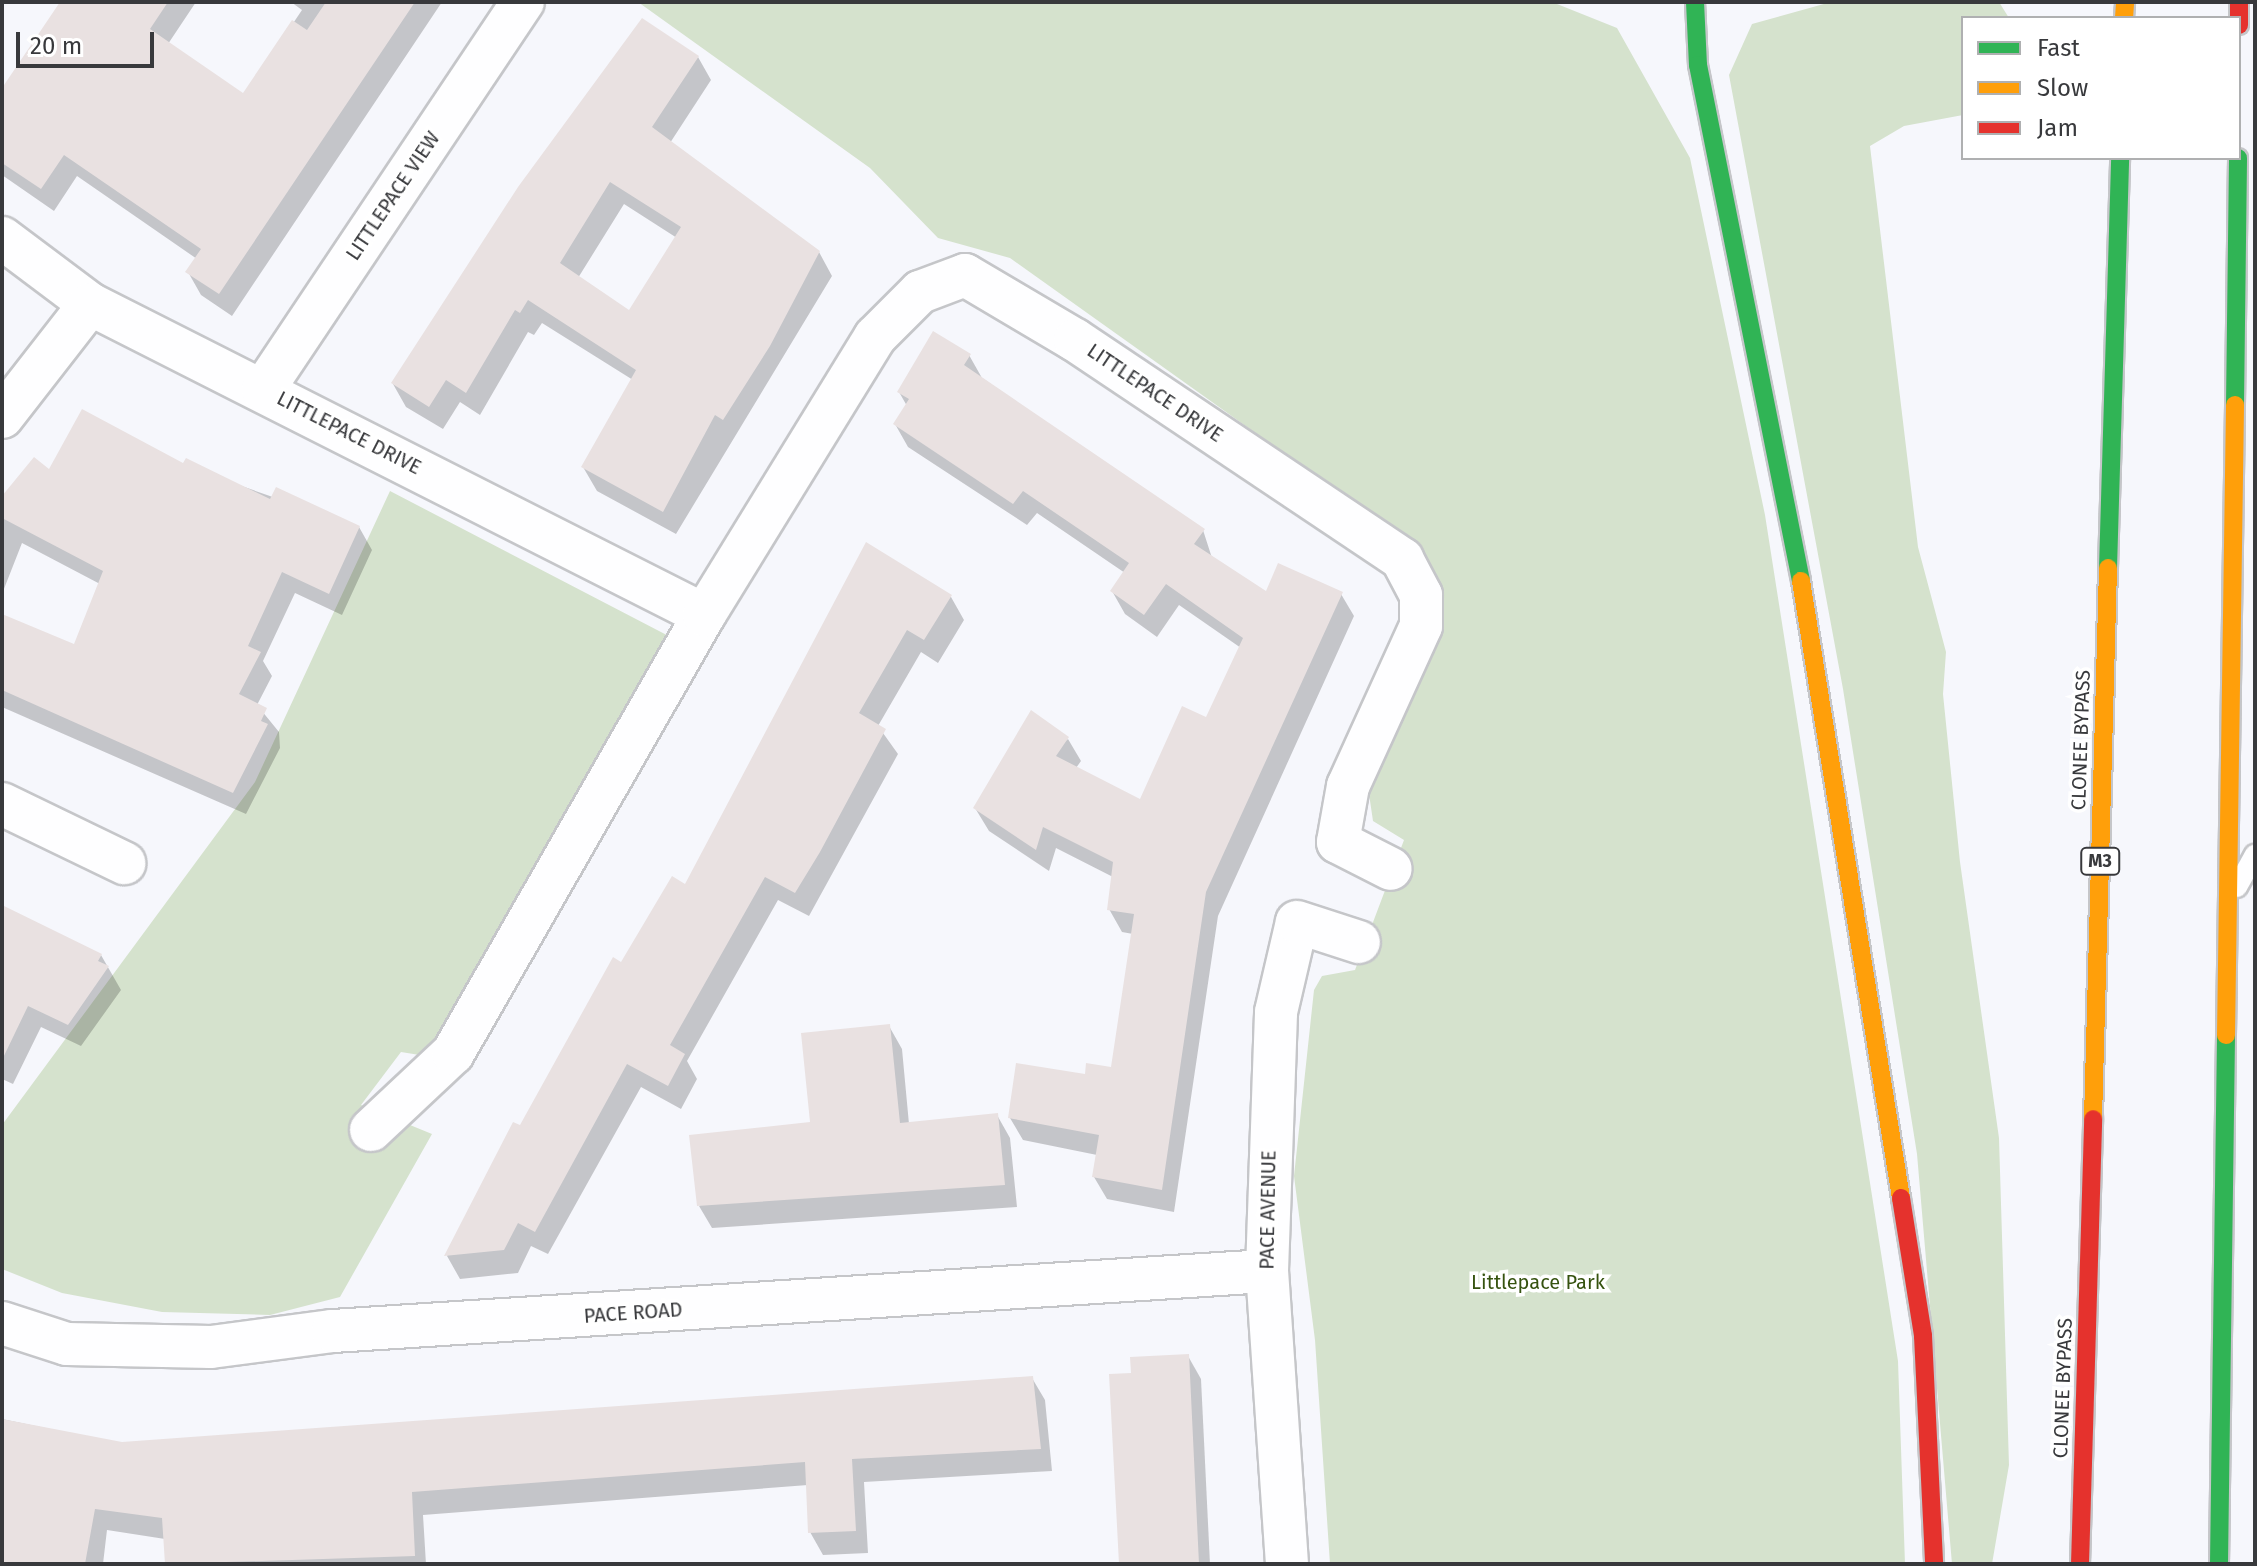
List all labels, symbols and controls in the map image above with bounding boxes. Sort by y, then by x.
scale bar [20,16,158,66]
legend [1961,16,2241,160]
text: 20 m [30,32,82,60]
text: Fast [2037,34,2080,62]
text: Slow [2037,74,2088,102]
text: Jam [2037,114,2078,142]
street label: LITTLEPACE VIEW [341,127,445,265]
street label: LITTLEPACE DRIVE [1082,339,1228,447]
street label: LITTLEPACE DRIVE [273,386,425,480]
street label: CLONEE BYPASS [2067,669,2095,811]
road number: M3 [2080,847,2120,875]
street label: PACE AVENUE [1255,1150,1281,1270]
park label: Littlepace Park [1471,1270,1605,1294]
street label: PACE ROAD [583,1298,683,1328]
street label: CLONEE BYPASS [2049,1317,2077,1459]

